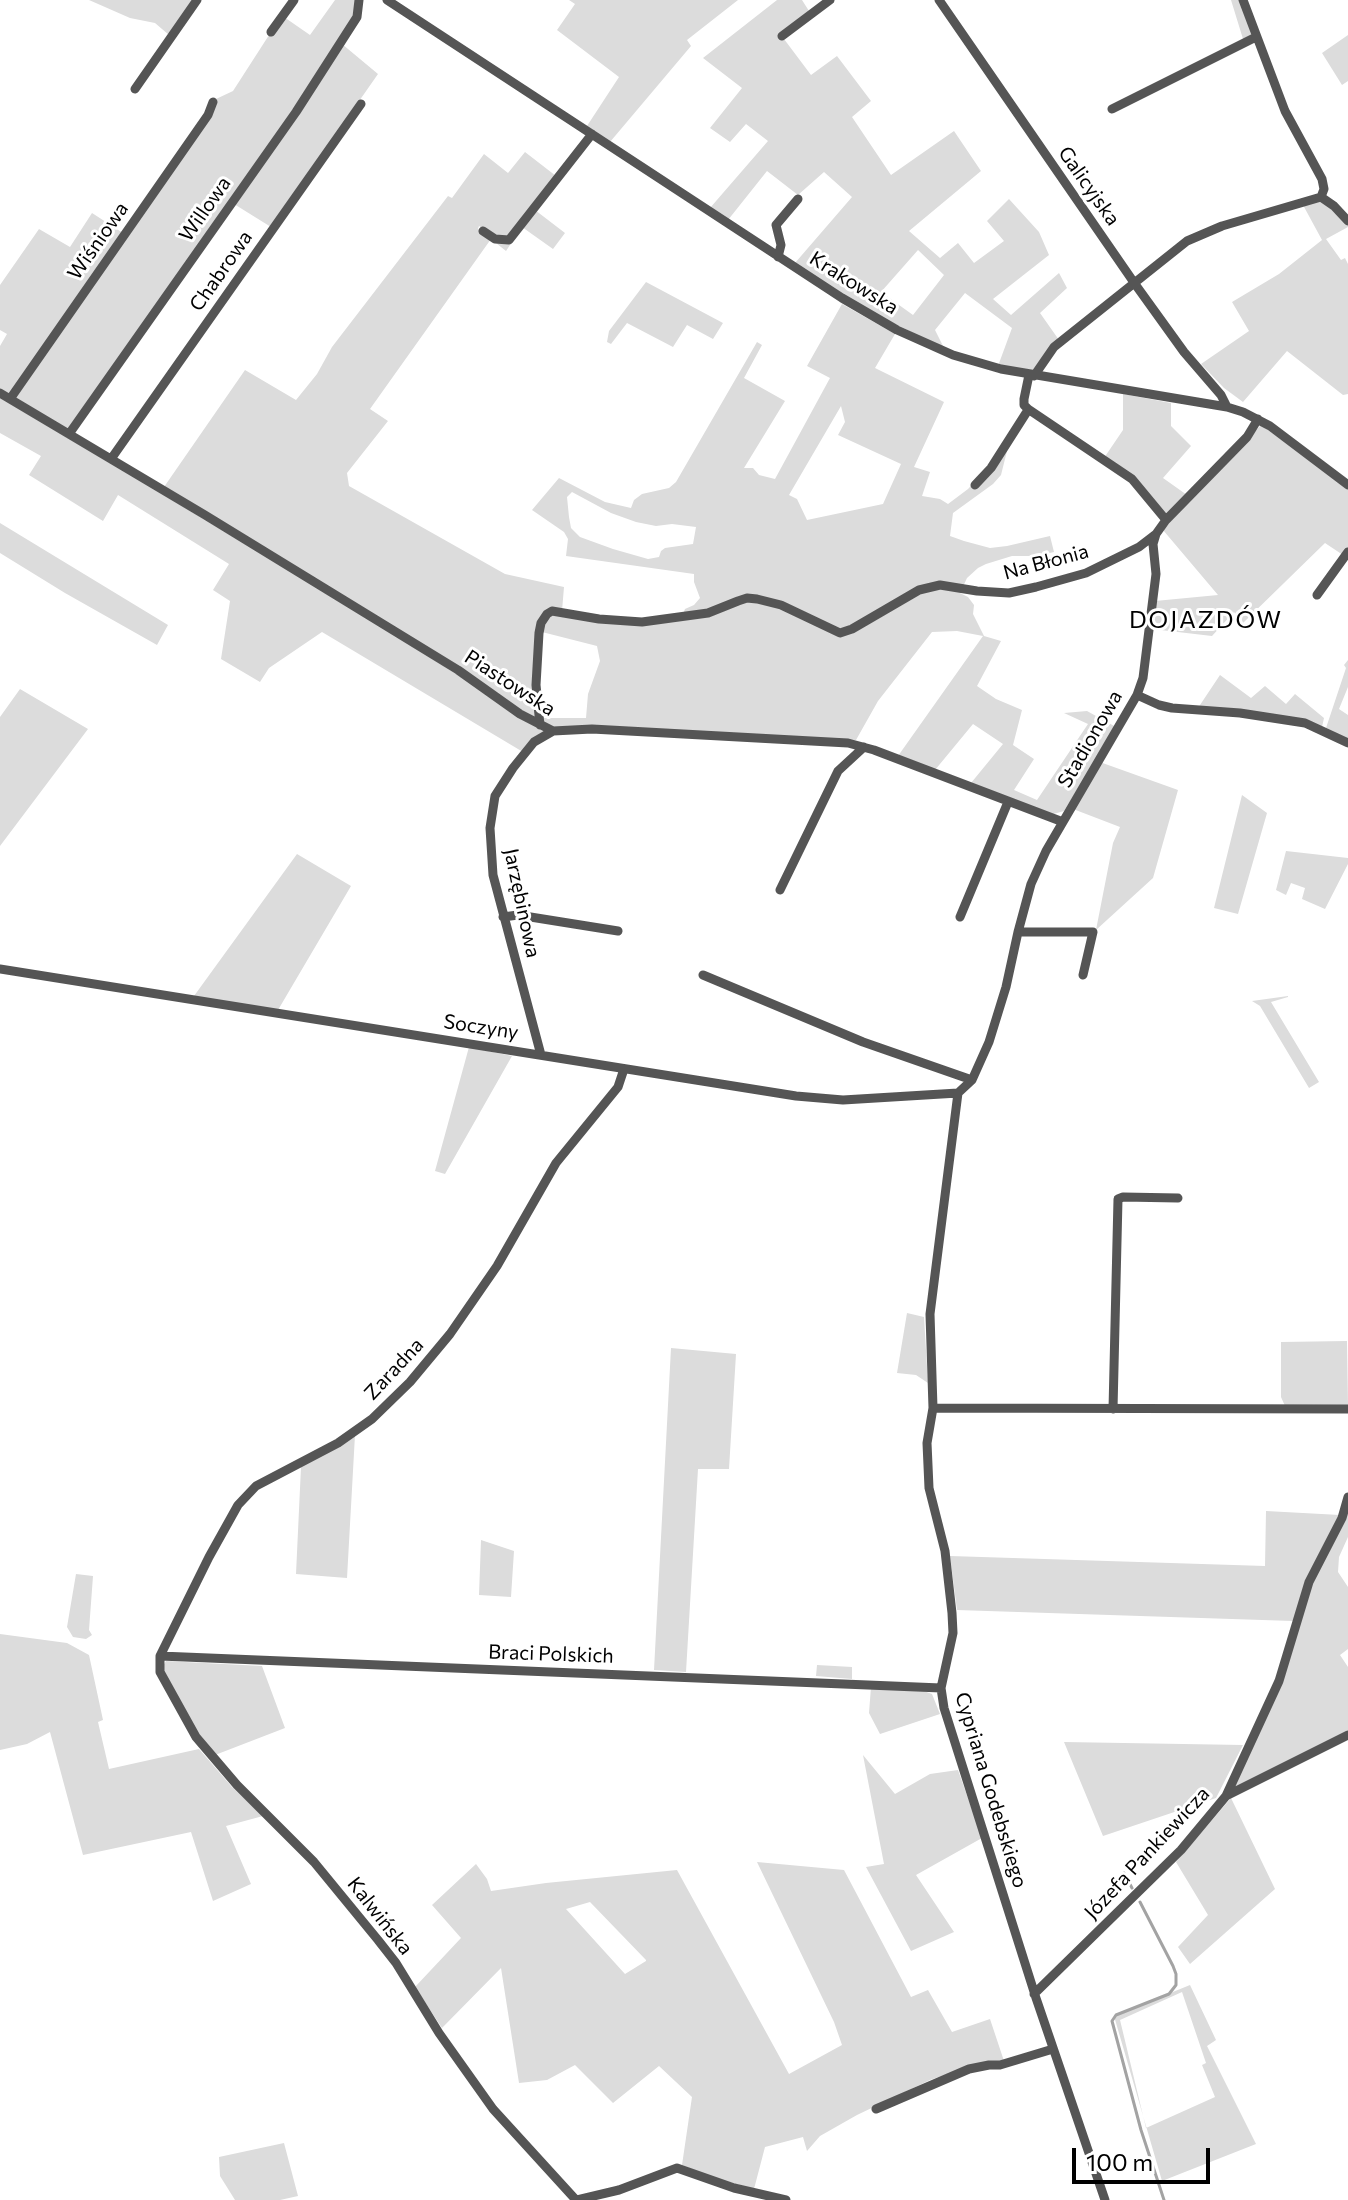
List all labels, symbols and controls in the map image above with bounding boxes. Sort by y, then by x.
street label: Galicyjska [1053,142,1125,230]
street label: Willowa [174,172,236,246]
street label: Wiśniowa [63,198,133,284]
street label: Chabrowa [185,226,257,316]
street label: Krakowska [805,246,903,320]
street label: Na Błonia [1001,539,1091,585]
district label: DOJAZDÓW [1129,606,1283,634]
street label: Piastowska [460,645,560,721]
street label: Stadionowa [1053,686,1127,792]
street label: Jarzębinowa [499,846,545,960]
street label: Soczyny [442,1009,520,1045]
street label: Zaradna [359,1333,429,1405]
street label: Braci Polskich [488,1640,614,1668]
street label: Cypriana Godebskiego [950,1689,1032,1891]
street label: Józefa Pankiewicza [1079,1782,1215,1924]
street label: Kalwińska [342,1872,418,1960]
scale bar [1076,2132,1214,2182]
text: 100 m [1086,2147,1153,2176]

